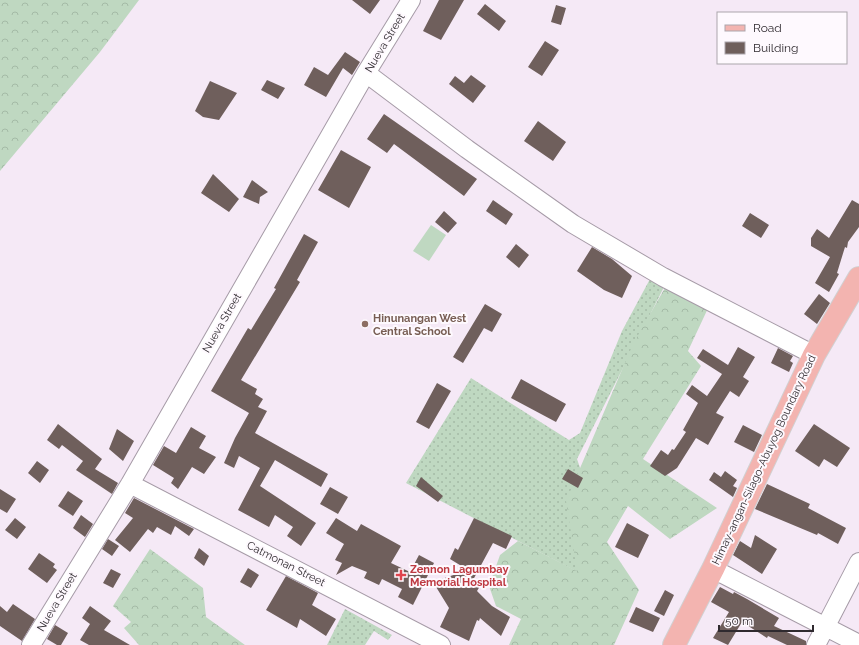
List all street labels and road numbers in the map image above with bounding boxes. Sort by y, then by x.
street label: Nueva Street [362,11,408,75]
street label: Nueva Street [200,291,244,355]
street label: Himay-angan-Silago-Abuyog Boundary Road [709,353,819,567]
street label: Catmonan Street [245,539,328,589]
street label: Nueva Street [34,570,80,634]

